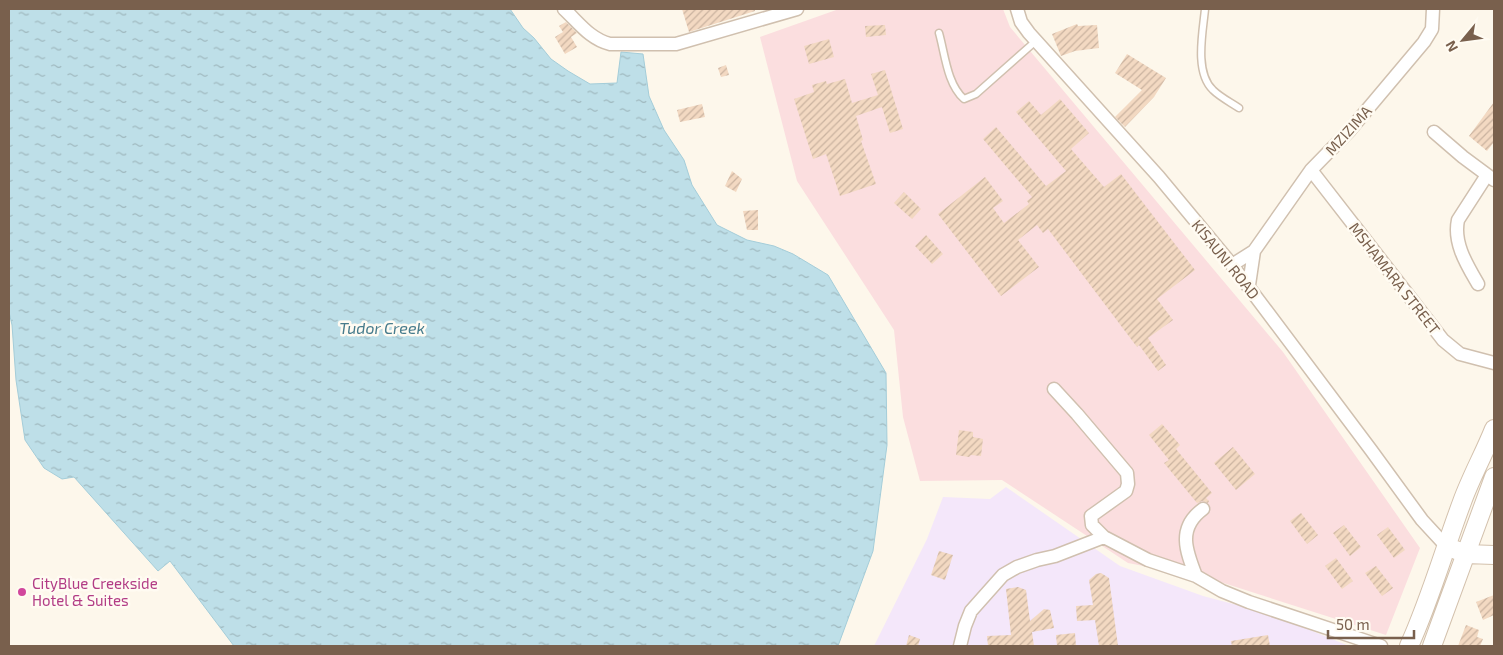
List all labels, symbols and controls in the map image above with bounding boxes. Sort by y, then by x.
north arrow [1438,15,1488,65]
text: N [1441,38,1461,55]
street label: MZIZIMA [1321,101,1375,158]
street label: KISAUNI ROAD [1189,216,1263,302]
street label: MSHAMARA STREET [1346,219,1444,338]
water label: Tudor Creek [339,318,425,337]
place label: CityBlue Creekside Hotel & Suites [32,574,158,609]
marker: CityBlue Creekside Hotel & Suites [16,586,28,598]
scale bar [1328,608,1414,640]
text: 50 m [1336,615,1370,633]

